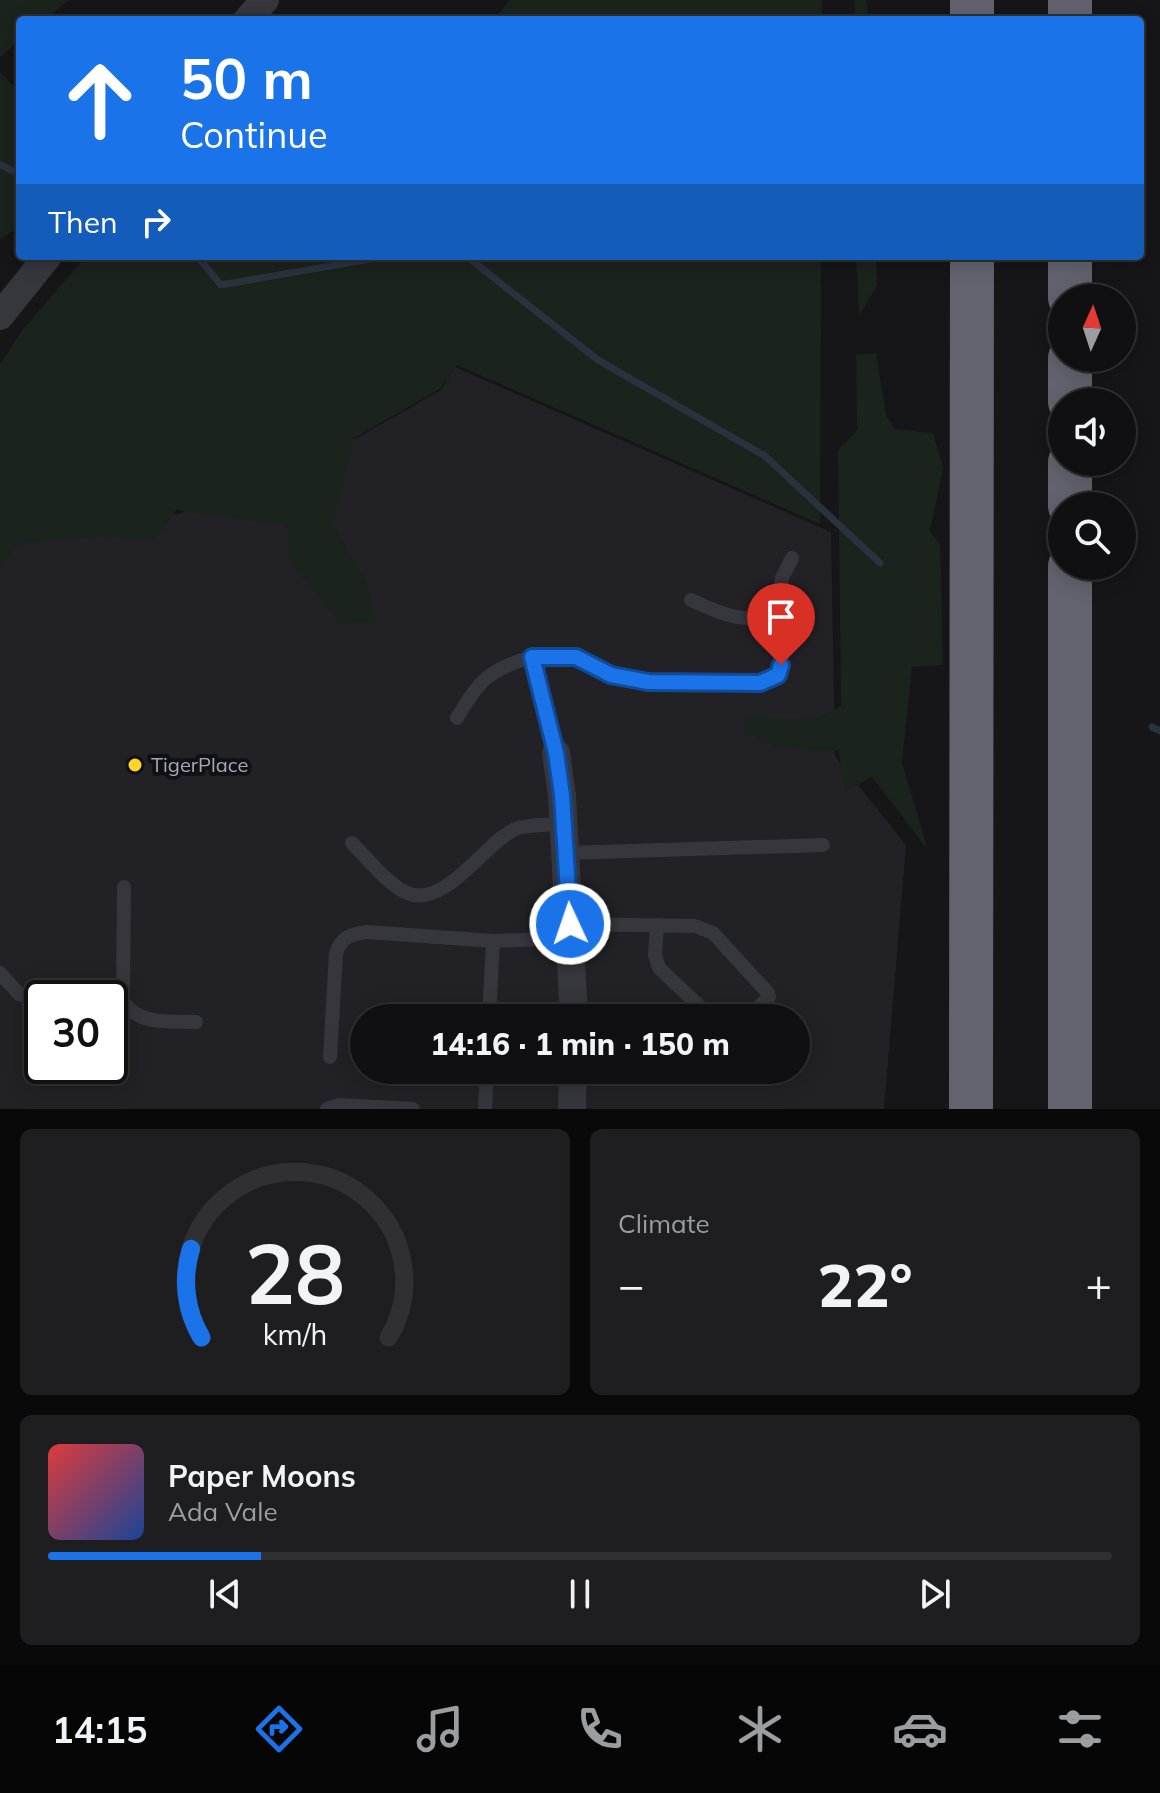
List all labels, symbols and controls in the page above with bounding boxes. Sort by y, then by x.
text: 50 m [180,43,313,113]
icon: ahead [48,48,152,152]
text: Continue [180,112,328,157]
icon: right [134,200,178,244]
text: Then [48,203,118,241]
north arrow [1048,284,1136,372]
map controls [1048,284,1136,580]
button: sound [1048,388,1136,476]
button: search [1048,492,1136,580]
pin [747,583,815,665]
icon: arrive [759,595,803,639]
place label: TigerPlace [151,752,248,777]
marker: TigerPlace [126,756,144,774]
position arrow [528,882,612,966]
speed limit sign: 30 [24,980,128,1084]
text: 14:16 · 1 min · 150 m [430,1025,730,1063]
text: Climate [618,1207,710,1240]
text: 28 [245,1220,345,1325]
text: 22° [817,1247,913,1322]
text: − [618,1257,644,1312]
text: + [1086,1257,1112,1312]
text: km/h [263,1316,327,1352]
text: Paper Moons [168,1457,356,1495]
text: Ada Vale [168,1495,278,1528]
icon: previous [203,1572,247,1616]
icon: pause [558,1572,602,1616]
icon: next [913,1572,957,1616]
icon: directions [251,1701,307,1757]
icon: music [412,1701,468,1757]
icon: phone [572,1701,628,1757]
icon: climate [732,1701,788,1757]
icon: car [892,1701,948,1757]
icon: filters [1052,1701,1108,1757]
text: 14:15 [52,1707,147,1752]

